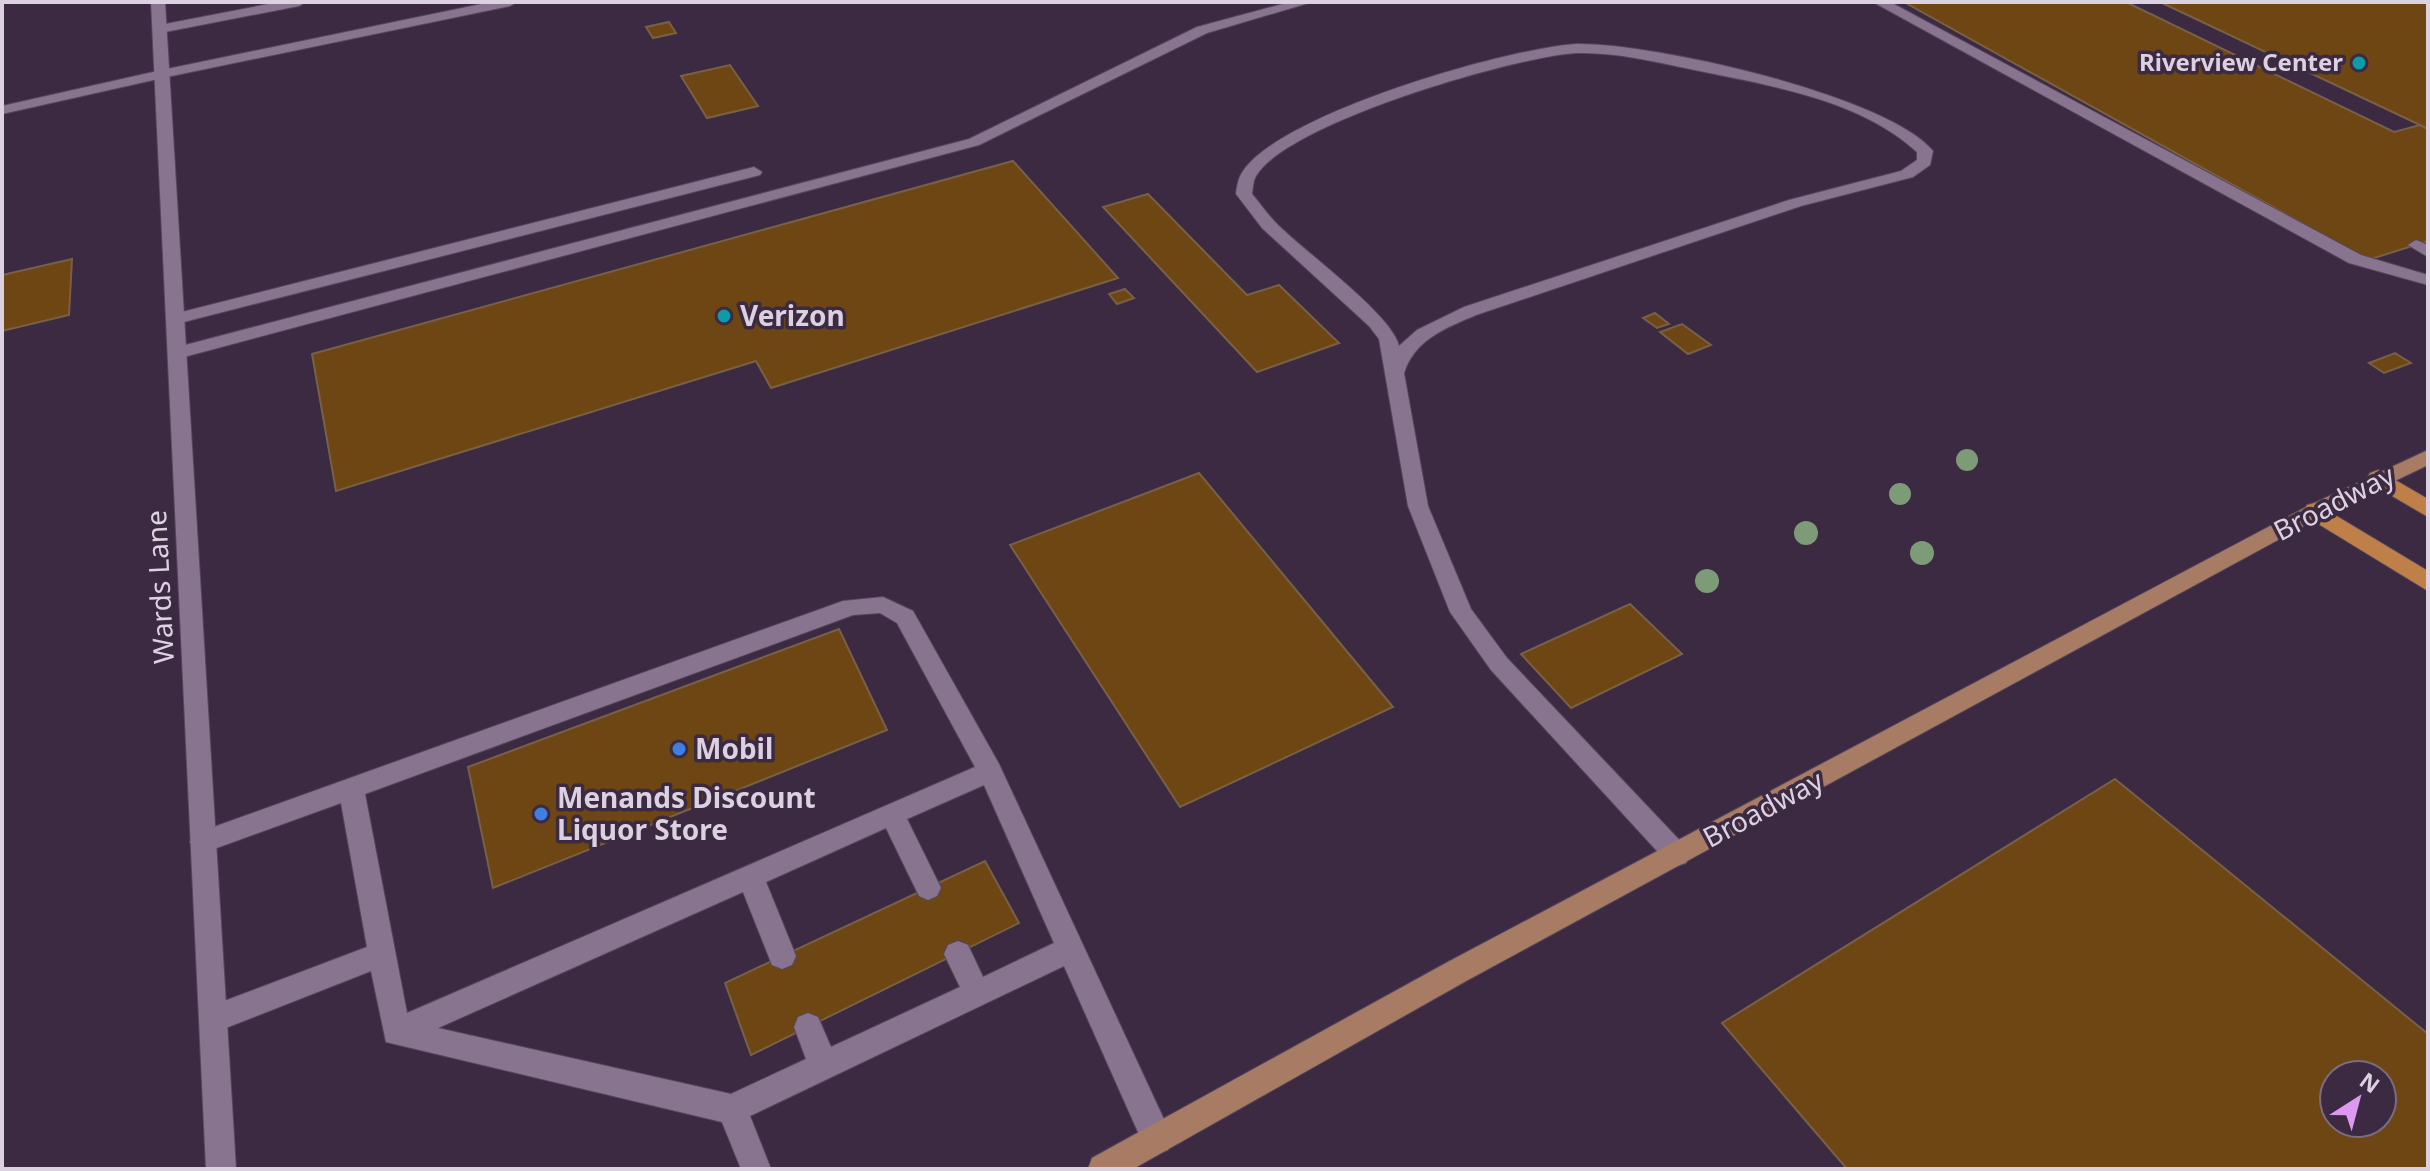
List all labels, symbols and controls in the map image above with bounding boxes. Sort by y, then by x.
place label: Riverview Center [2139,45,2343,78]
marker: Riverview Center [2350,54,2368,72]
place label: Verizon [740,296,845,334]
marker: Verizon [715,307,733,325]
street label: Broadway [2267,455,2401,549]
street label: Wards Lane [136,509,182,665]
place label: Mobil [695,729,773,767]
marker: Mobil [670,740,688,758]
street label: Broadway [1696,760,1830,856]
place label: Menands Discount Liquor Store [557,778,816,848]
marker: Menands Discount Liquor Store [532,805,550,823]
north arrow [2318,1059,2398,1139]
text: N [2354,1065,2386,1099]

